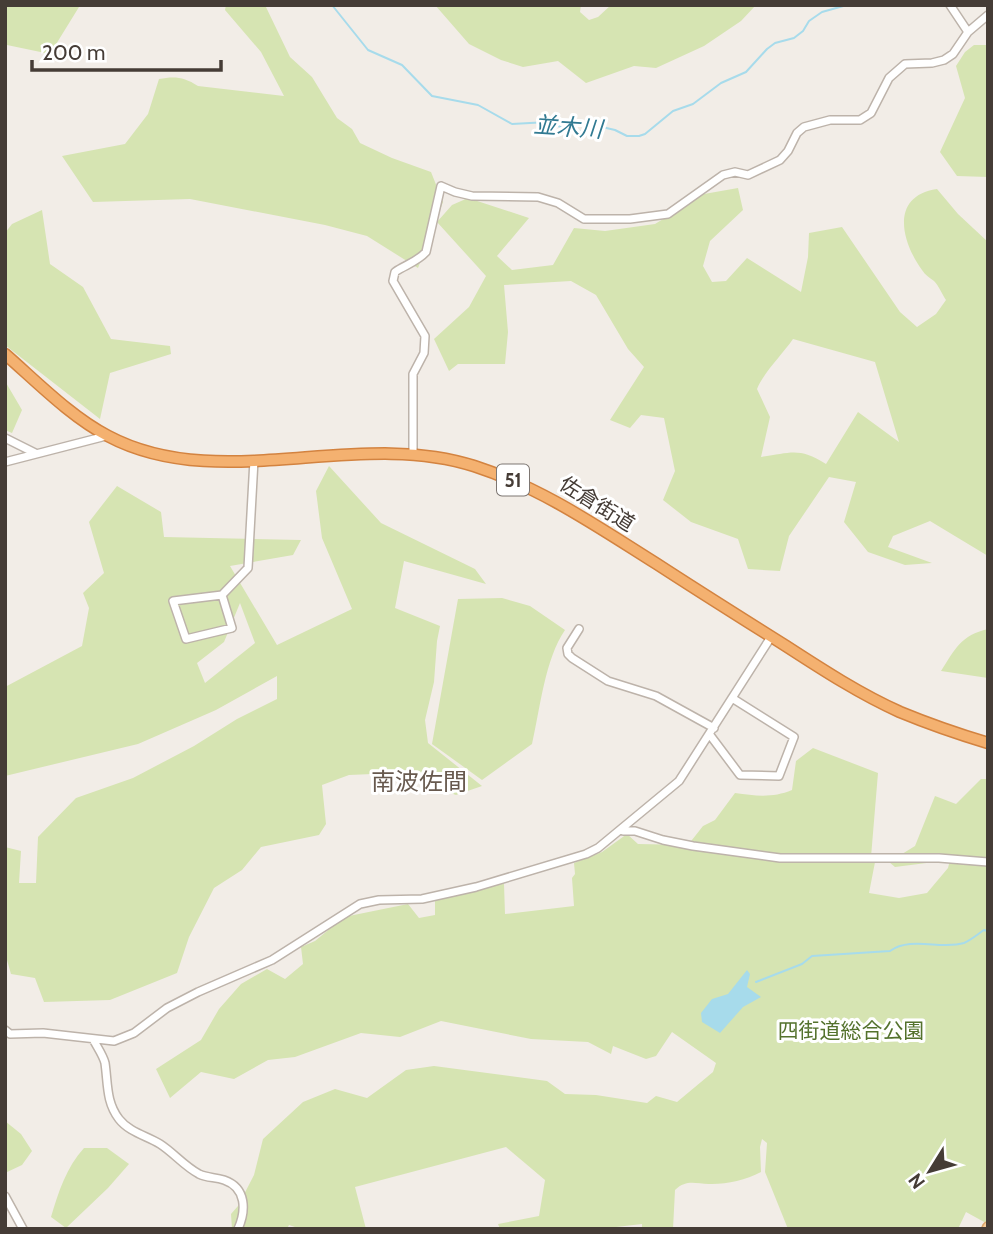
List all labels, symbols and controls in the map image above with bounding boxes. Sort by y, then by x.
scale bar [32,28,220,72]
text: 200 m [42,40,105,65]
water label: 並木川 [533,111,606,144]
road number: 51 [497,464,529,495]
street label: 佐倉街道 [555,471,640,536]
district label: 南波佐間 [371,767,467,796]
park label: 四街道総合公園 [778,1018,925,1043]
north arrow [895,1136,965,1206]
text: N [904,1169,930,1193]

